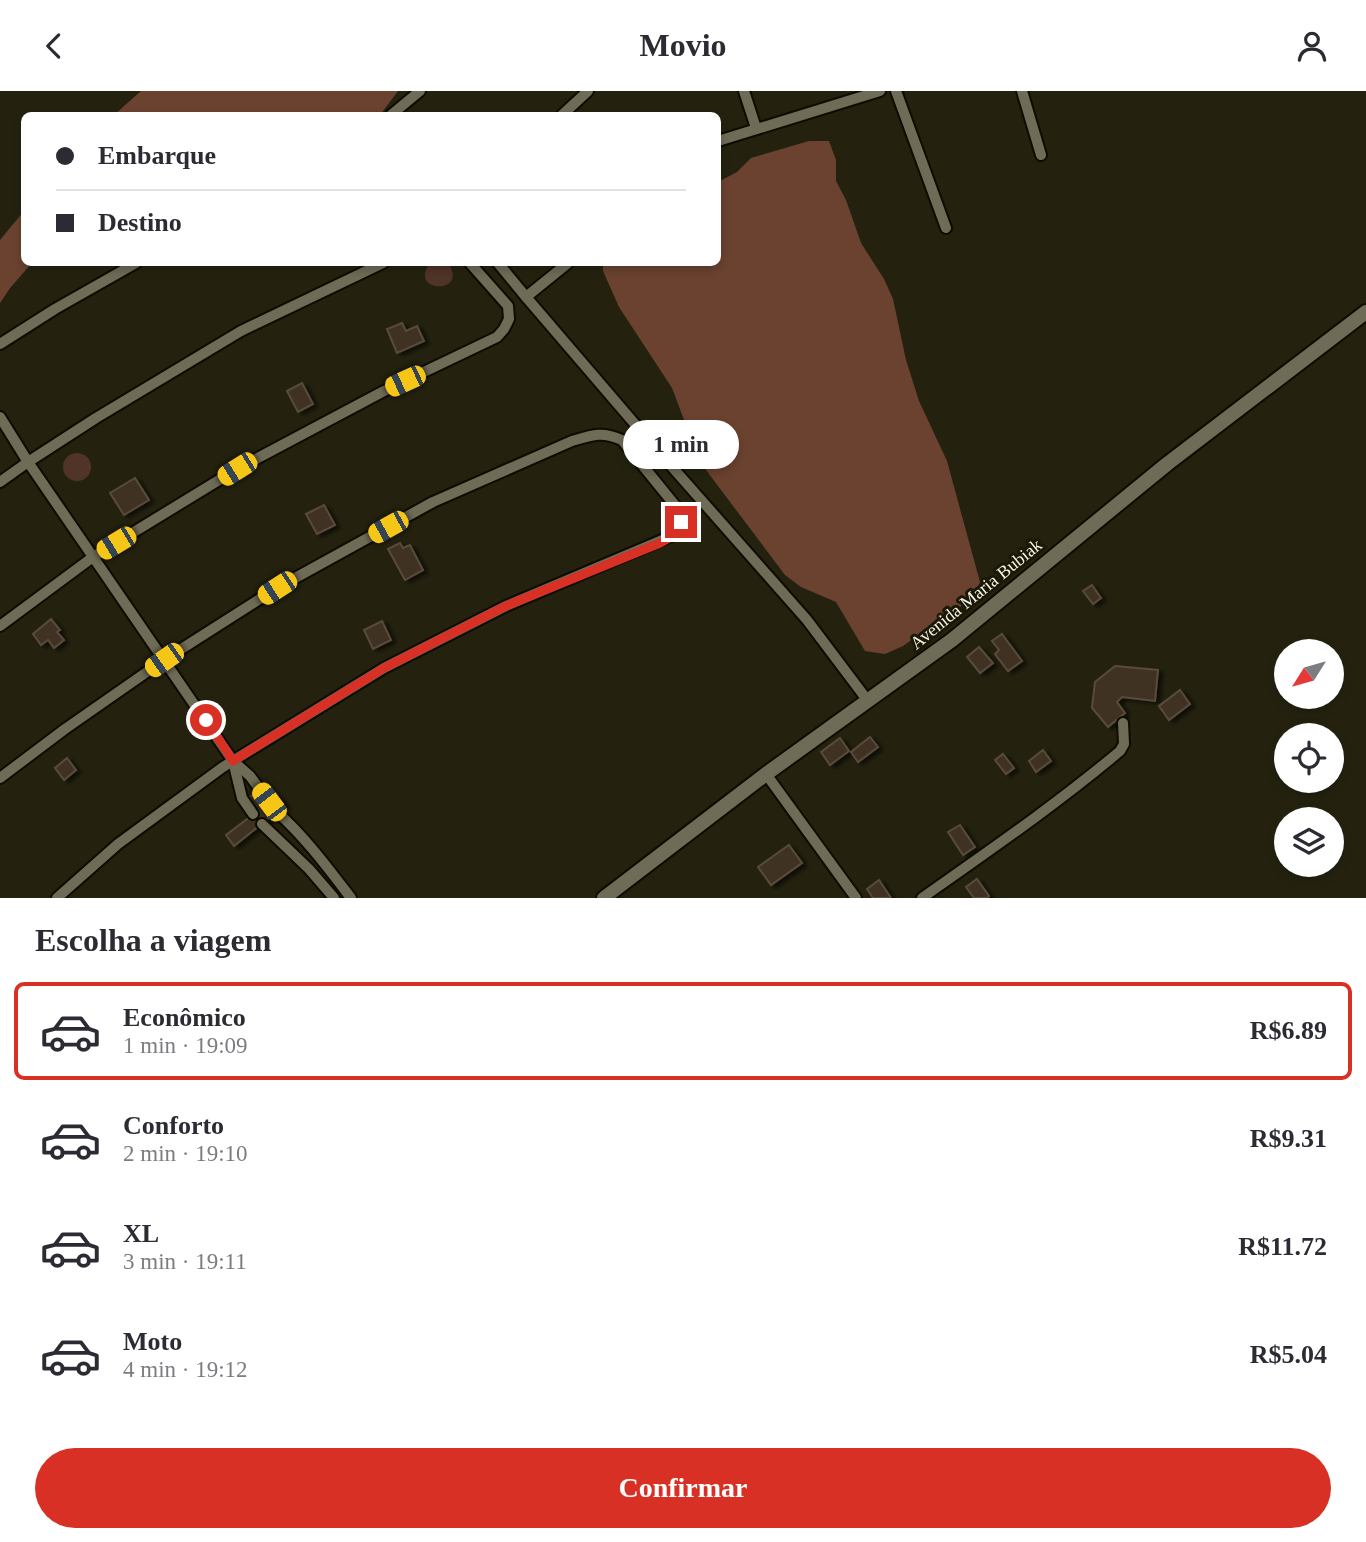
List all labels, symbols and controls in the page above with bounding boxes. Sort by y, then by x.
icon: back [35,27,73,65]
text: Movio [639,27,727,63]
icon: person [1293,27,1331,65]
text: Embarque [98,141,216,170]
text: Destino [98,208,182,237]
car [382,363,429,399]
callout: 1 min [623,421,739,469]
text: 1 min [653,432,709,457]
car [214,449,261,489]
route end [665,506,697,538]
car [365,508,412,546]
car [93,523,140,563]
street label: Avenida Maria Bubiak [906,535,1046,653]
car [254,568,301,608]
car [141,639,188,681]
north arrow [1274,639,1344,709]
map controls [1274,639,1344,877]
route start [190,704,222,736]
button: locate [1274,723,1344,793]
car [248,779,291,825]
button: layers [1274,807,1344,877]
text: Escolha a viagem [35,922,271,958]
icon: car [39,1000,102,1063]
text: Econômico [123,1003,246,1032]
text: R$6.89 [1250,1016,1327,1045]
text: 1 min · 19:09 [123,1033,248,1058]
icon: car [39,1108,102,1171]
text: Conforto [123,1111,224,1140]
text: R$9.31 [1250,1124,1327,1153]
text: 2 min · 19:10 [123,1141,248,1166]
icon: car [39,1216,102,1279]
text: XL [123,1219,159,1248]
text: R$11.72 [1238,1232,1327,1261]
text: 3 min · 19:11 [123,1249,247,1274]
icon: car [39,1324,102,1387]
text: Moto [123,1327,182,1356]
text: R$5.04 [1250,1340,1327,1369]
text: 4 min · 19:12 [123,1357,248,1382]
button: Confirmar [35,1448,1331,1528]

